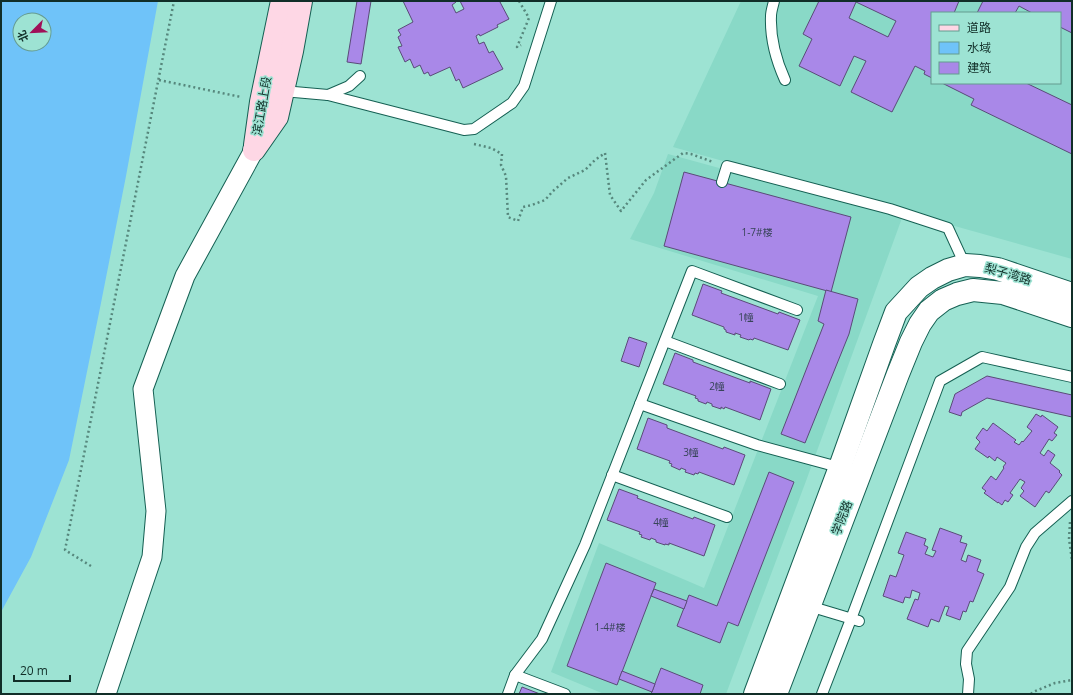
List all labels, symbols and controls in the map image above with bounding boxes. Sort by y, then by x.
north arrow [12,12,52,52]
legend [931,12,1061,84]
text: 道路 [967,19,991,36]
text: 北 [13,28,31,44]
text: 水域 [967,39,991,56]
text: 建筑 [967,59,991,76]
street label: 滨江路上段 [248,75,275,137]
house number: 1-7#楼 [741,225,773,239]
street label: 梨子湾路 [983,259,1034,288]
house number: 1幢 [738,310,754,324]
house number: 2幢 [709,379,725,393]
house number: 3幢 [683,445,699,459]
street label: 学院路 [827,498,856,538]
house number: 4幢 [653,515,669,529]
house number: 1-4#楼 [594,620,626,634]
scale bar [14,657,70,683]
text: 20 m [20,662,48,679]

